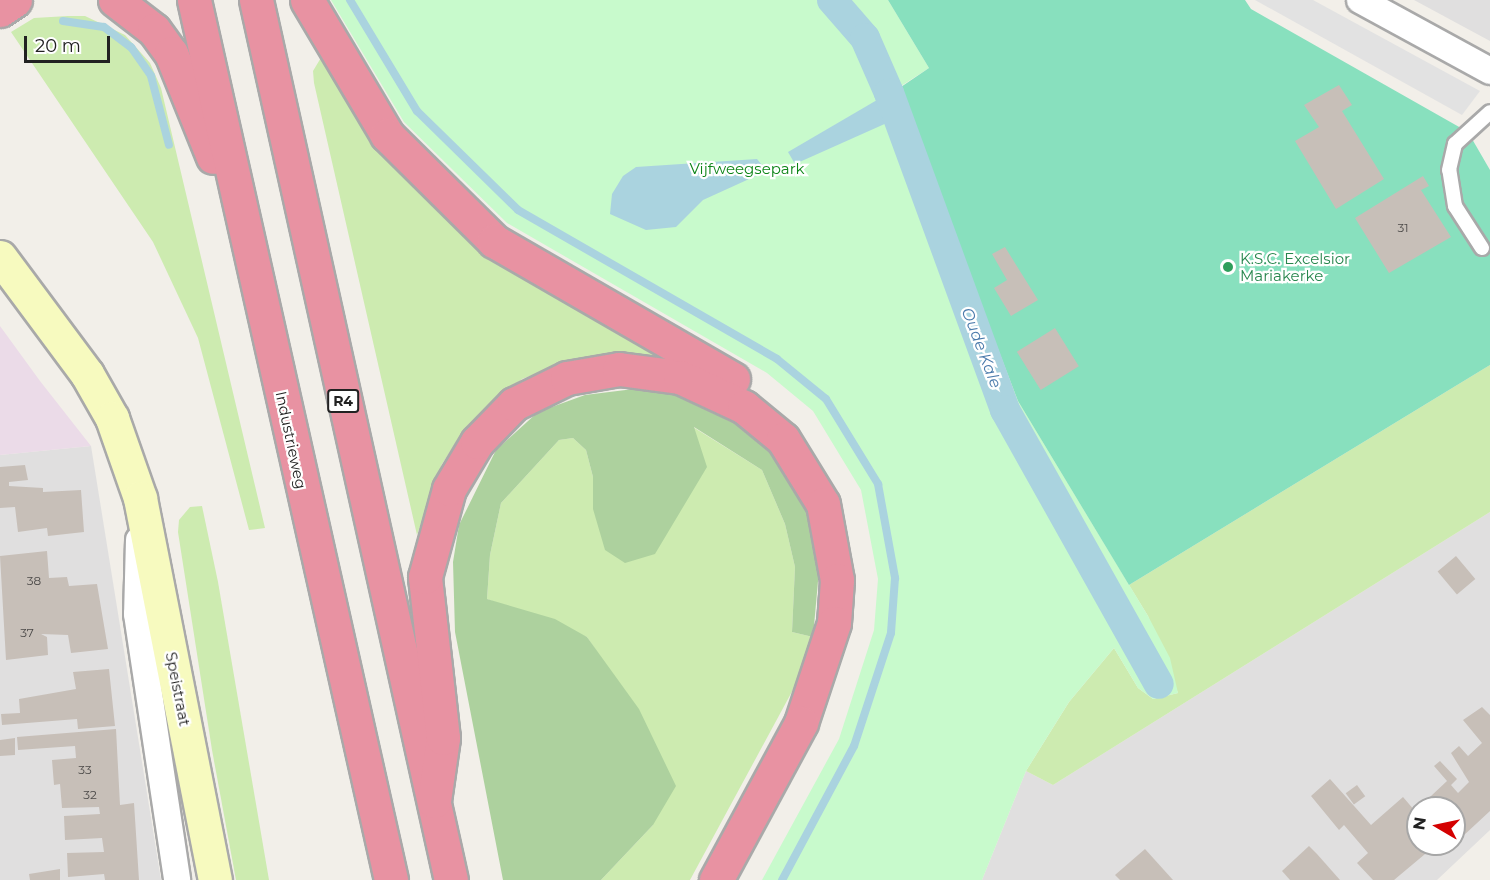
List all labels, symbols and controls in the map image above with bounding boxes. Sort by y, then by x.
scale bar [27,24,112,62]
text: 20 m [35,35,81,57]
park label: Vijfweegsepark [689,160,805,178]
house number: 31 [1397,221,1409,235]
place label: K.S.C. Excelsior Mariakerke [1240,249,1350,284]
marker: K.S.C. Excelsior Mariakerke [1221,260,1235,274]
water label: Oude Kale [957,305,1005,391]
street label: Industrieweg [272,389,310,491]
road number: R4 [326,390,360,412]
house number: 38 [27,574,41,588]
house number: 37 [20,626,34,640]
street label: Speistraat [162,650,194,728]
house number: 33 [78,763,92,777]
house number: 32 [83,788,97,802]
north arrow [1406,796,1466,856]
text: N [1409,816,1430,831]

